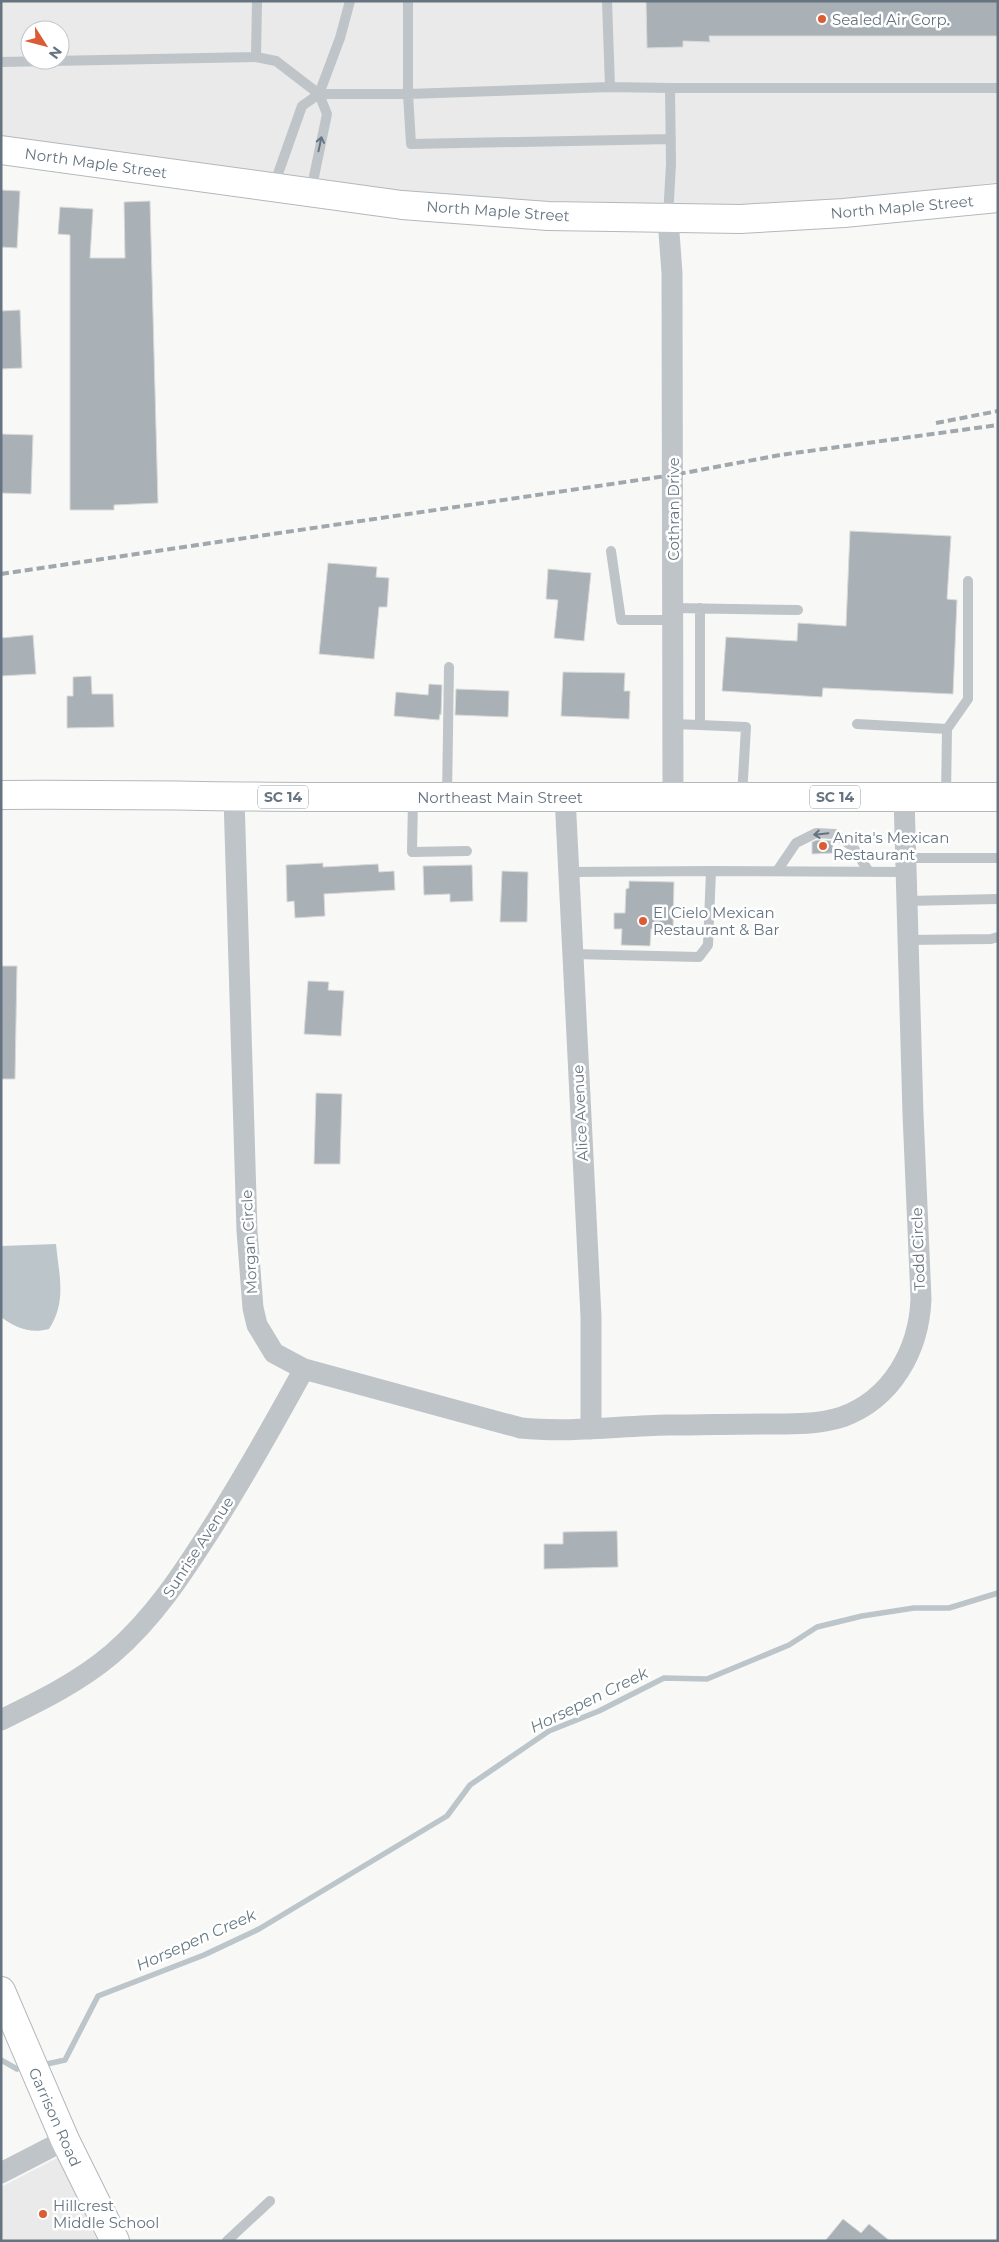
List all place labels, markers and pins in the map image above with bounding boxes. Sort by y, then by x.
place label: Sealed Air Corp. [832,10,950,29]
marker: Sealed Air Corp. [816,13,828,25]
place label: Anita's Mexican Restaurant [833,828,949,864]
marker: Anita's Mexican Restaurant [817,840,829,852]
place label: El Cielo Mexican Restaurant & Bar [653,903,780,939]
marker: El Cielo Mexican Restaurant & Bar [637,915,649,927]
place label: Hillcrest Middle School [53,2196,159,2232]
marker: Hillcrest Middle School [37,2208,49,2220]

